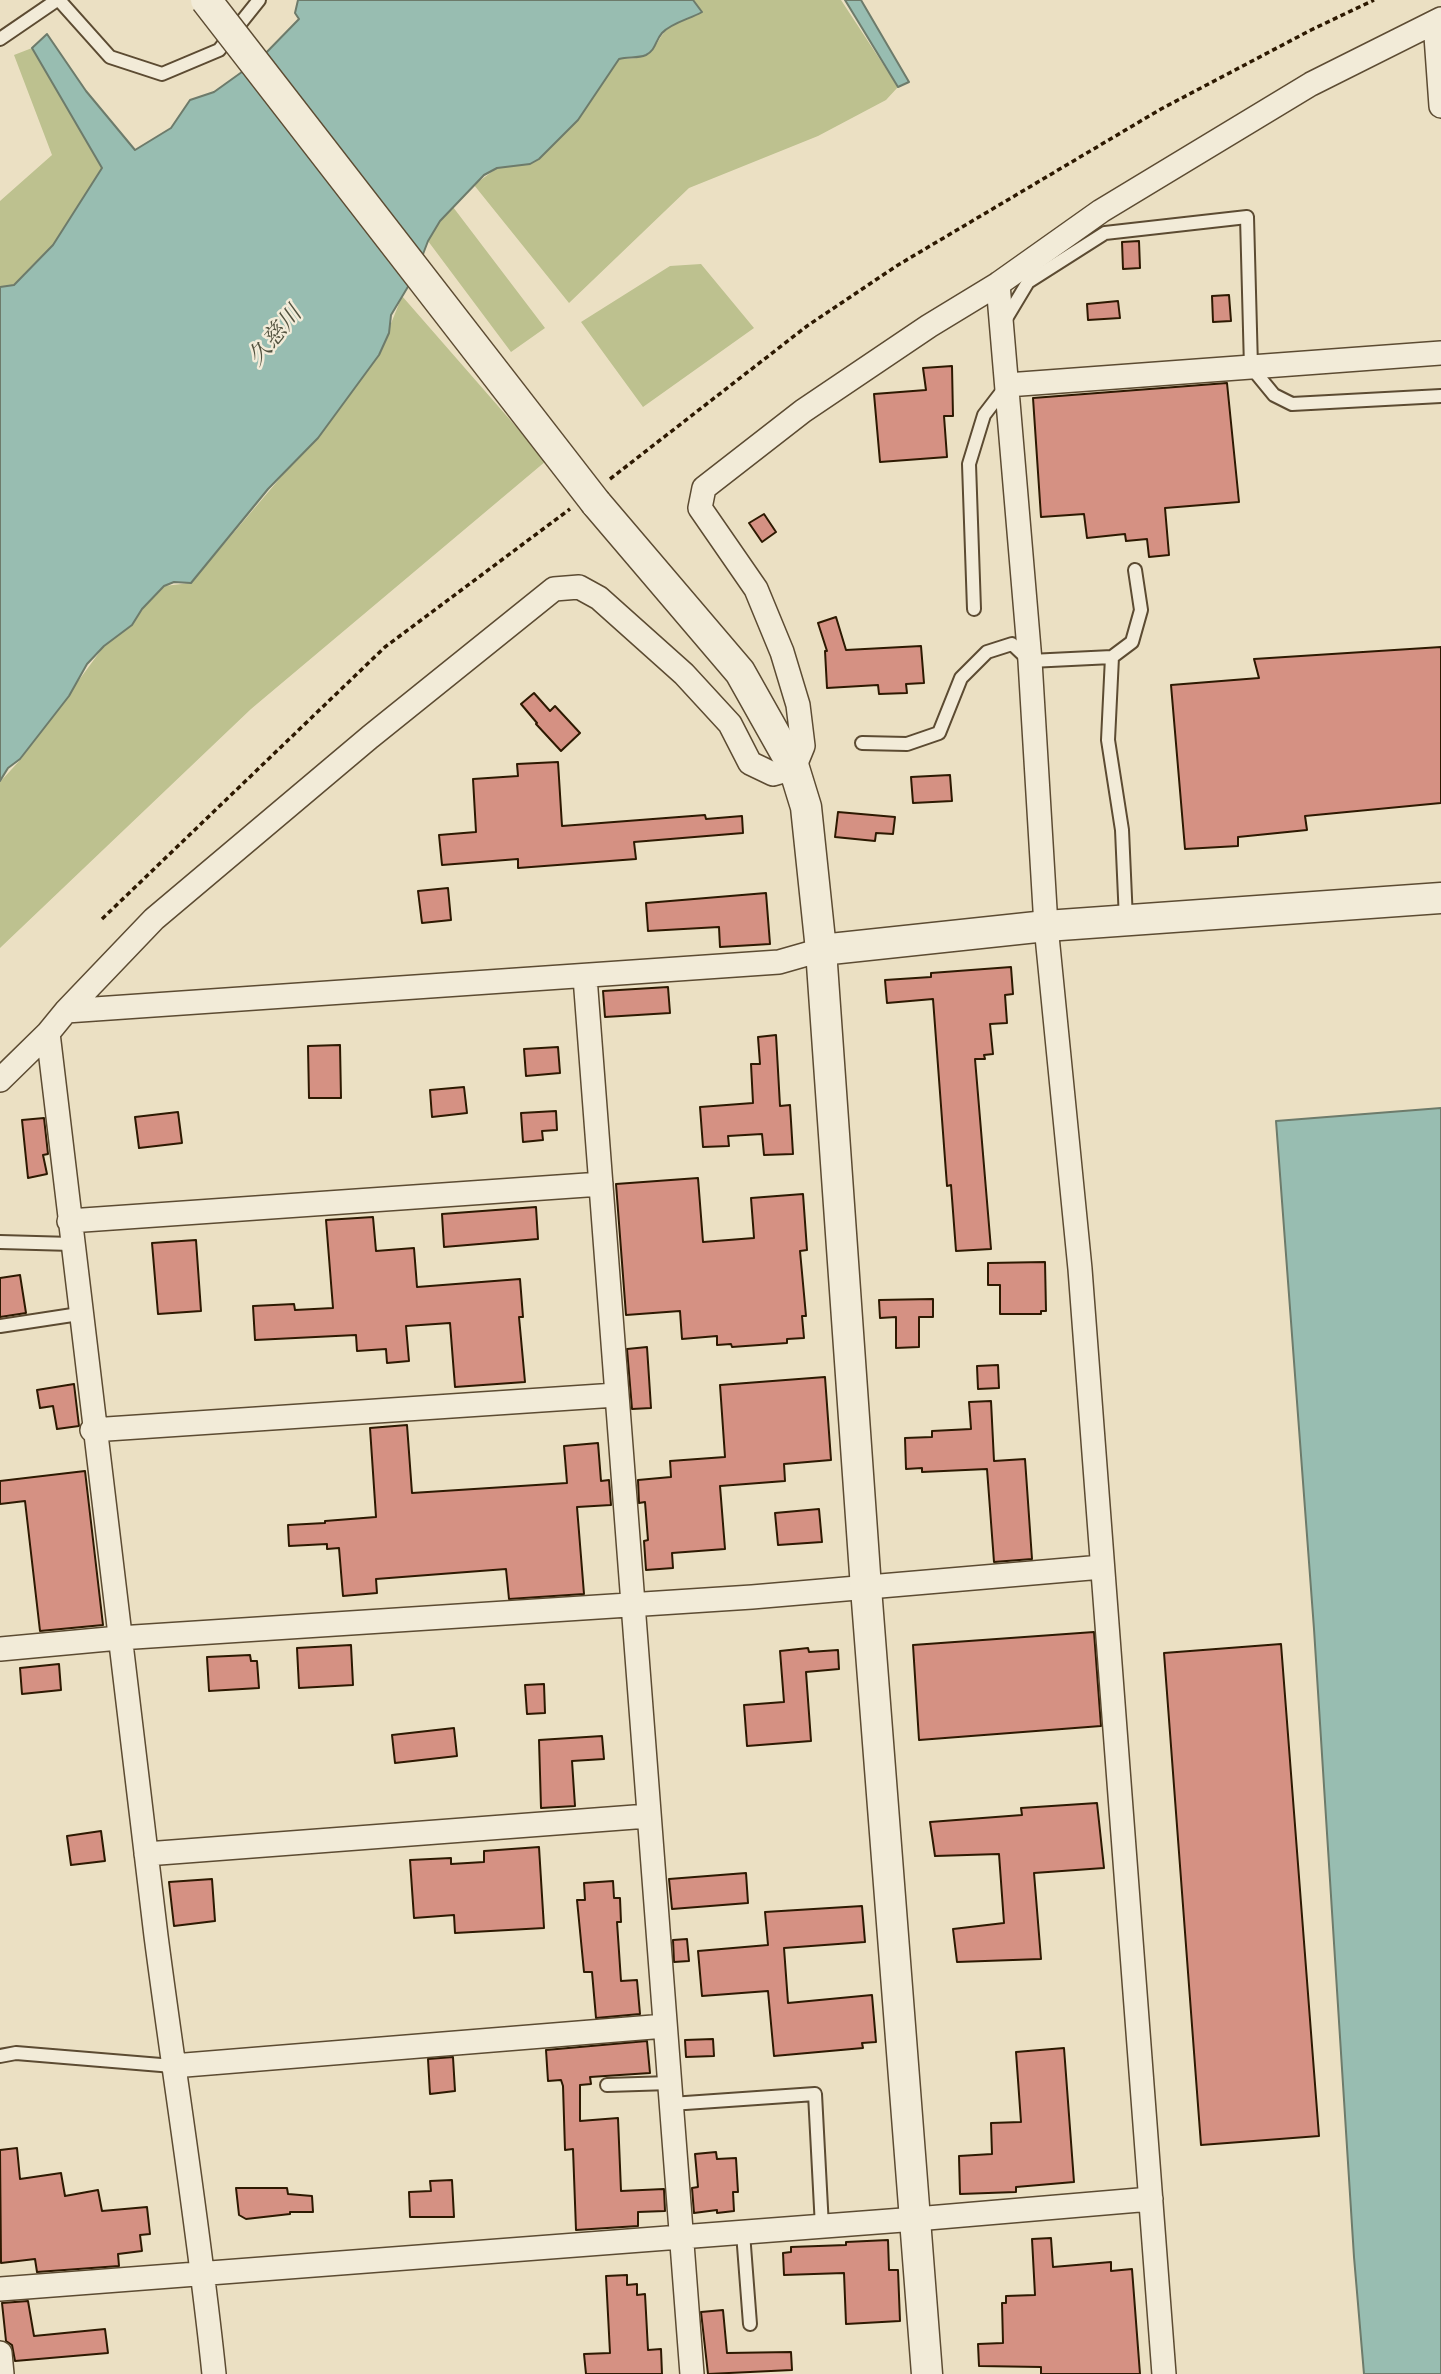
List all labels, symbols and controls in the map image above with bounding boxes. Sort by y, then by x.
water label: 久慈川 [242,301,308,371]

